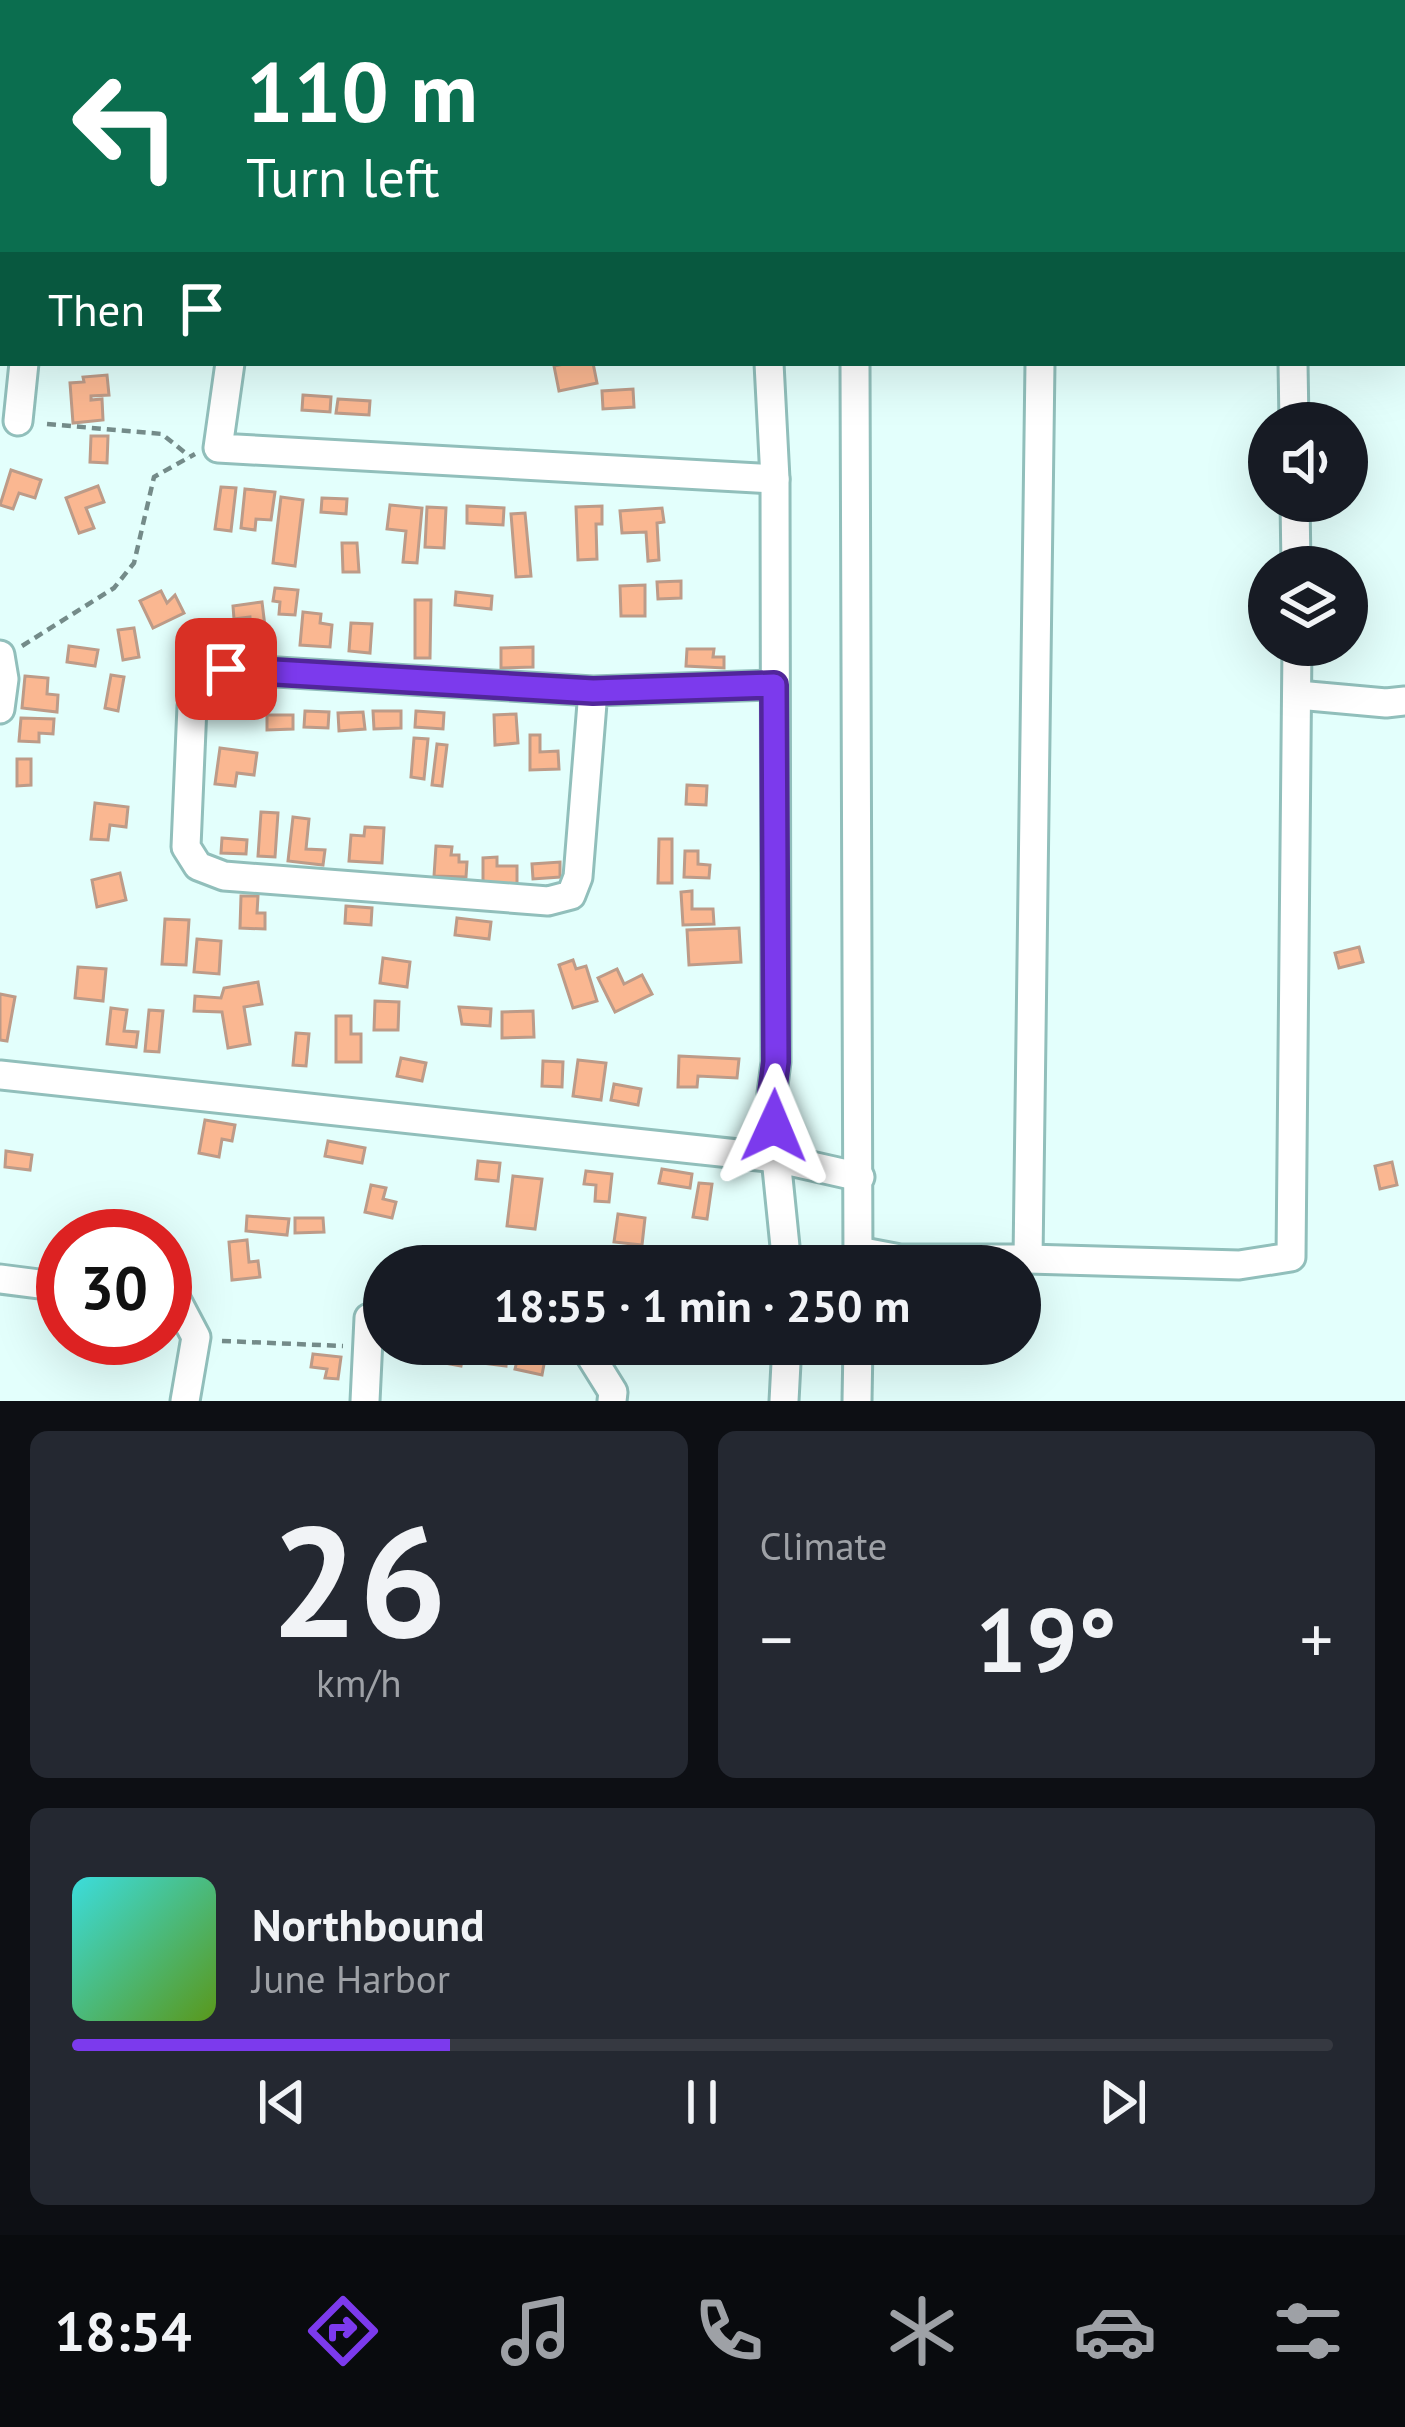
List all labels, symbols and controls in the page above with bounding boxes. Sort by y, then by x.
text: 110 m [246,36,478,145]
icon: left [48,48,204,204]
text: Turn left [246,142,440,212]
icon: arrive [169,276,235,342]
text: Then [48,280,145,338]
map controls [1248,402,1368,666]
button: sound [1248,402,1368,522]
button: layers [1248,546,1368,666]
pin [175,618,277,720]
icon: arrive [193,636,259,702]
position arrow [711,1063,837,1189]
speed limit sign: 30 [36,1209,192,1365]
text: 18:55 · 1 min · 250 m [494,1276,910,1334]
text: 26 [270,1478,447,1680]
text: Climate [760,1520,887,1571]
text: 19° [976,1580,1117,1697]
text: − [760,1596,793,1681]
text: + [1300,1596,1333,1681]
text: km/h [316,1657,402,1708]
text: Northbound [252,1895,484,1953]
text: June Harbor [252,1953,450,2004]
icon: previous [249,2069,315,2135]
icon: pause [669,2069,735,2135]
icon: next [1090,2069,1156,2135]
icon: directions [301,2289,385,2373]
icon: music [494,2289,578,2373]
icon: phone [687,2289,771,2373]
icon: climate [880,2289,964,2373]
icon: car [1073,2289,1157,2373]
icon: filters [1266,2289,1350,2373]
text: 18:54 [55,2296,192,2366]

